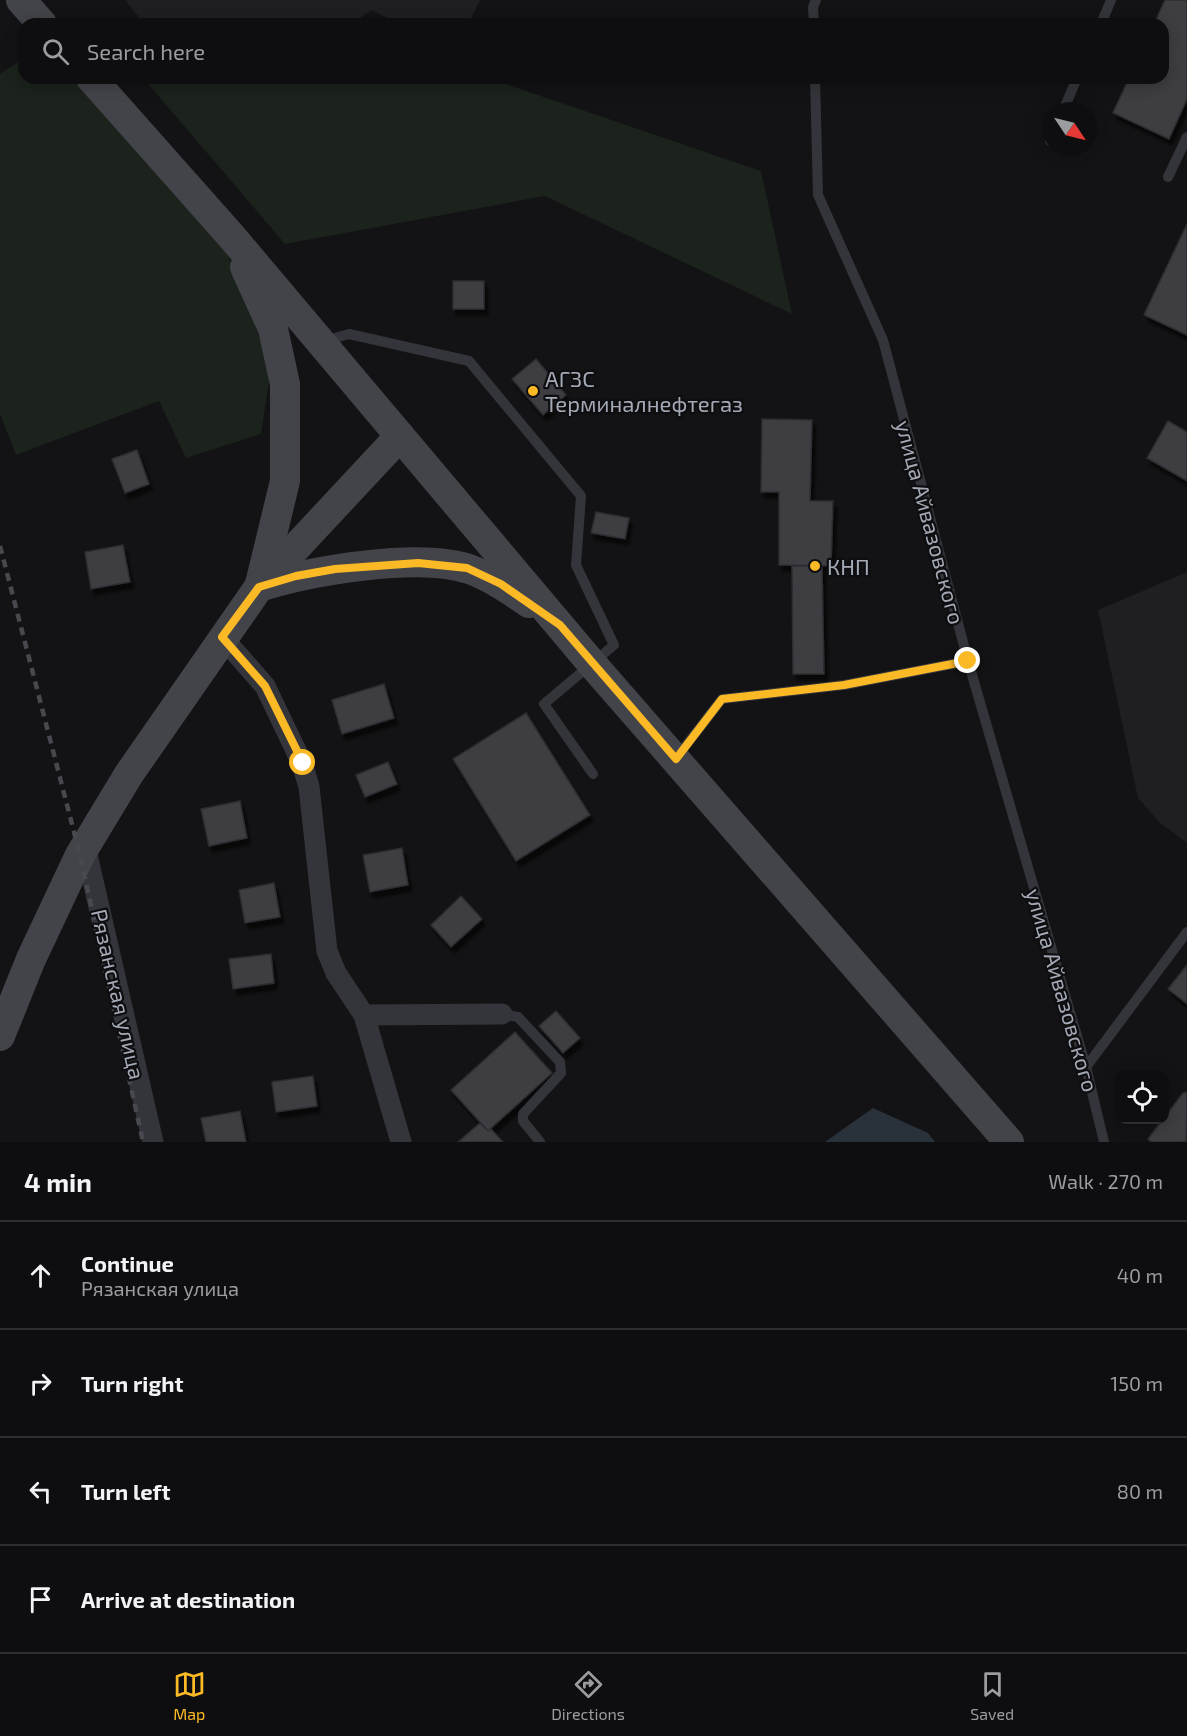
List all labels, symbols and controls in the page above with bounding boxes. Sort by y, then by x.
search box [18,18,1169,84]
icon: search [39,35,72,68]
text: Search here [87,38,205,64]
north arrow [1043,102,1097,156]
place label: АГЗС Терминалнефтегаз [545,365,743,416]
marker: АГЗС Терминалнефтегаз [526,384,540,398]
street label: улица Айвазовского [890,417,971,627]
place label: КНП [827,553,870,579]
marker: КНП [808,559,822,573]
route end [954,647,980,673]
route start [289,749,315,775]
street label: улица Айвазовского [1021,885,1105,1095]
street label: Рязанская улица [86,906,151,1082]
map controls [1115,1070,1169,1124]
button: locate [1115,1070,1169,1124]
text: 4 min [24,1166,92,1197]
text: Walk · 270 m [1048,1169,1163,1193]
text: Continue [81,1250,174,1276]
icon: ahead [24,1259,57,1292]
text: 40 m [1117,1263,1163,1287]
text: Рязанская улица [81,1276,239,1300]
icon: right [24,1367,57,1400]
text: Turn right [81,1370,183,1396]
text: 150 m [1110,1371,1163,1395]
icon: left [24,1475,57,1508]
text: Turn left [81,1478,170,1504]
text: 80 m [1117,1479,1163,1503]
icon: arrive [24,1583,57,1616]
text: Arrive at destination [81,1586,295,1612]
tab: Map [173,1668,206,1723]
tab: Directions [551,1668,625,1723]
tab: Saved [970,1668,1014,1723]

